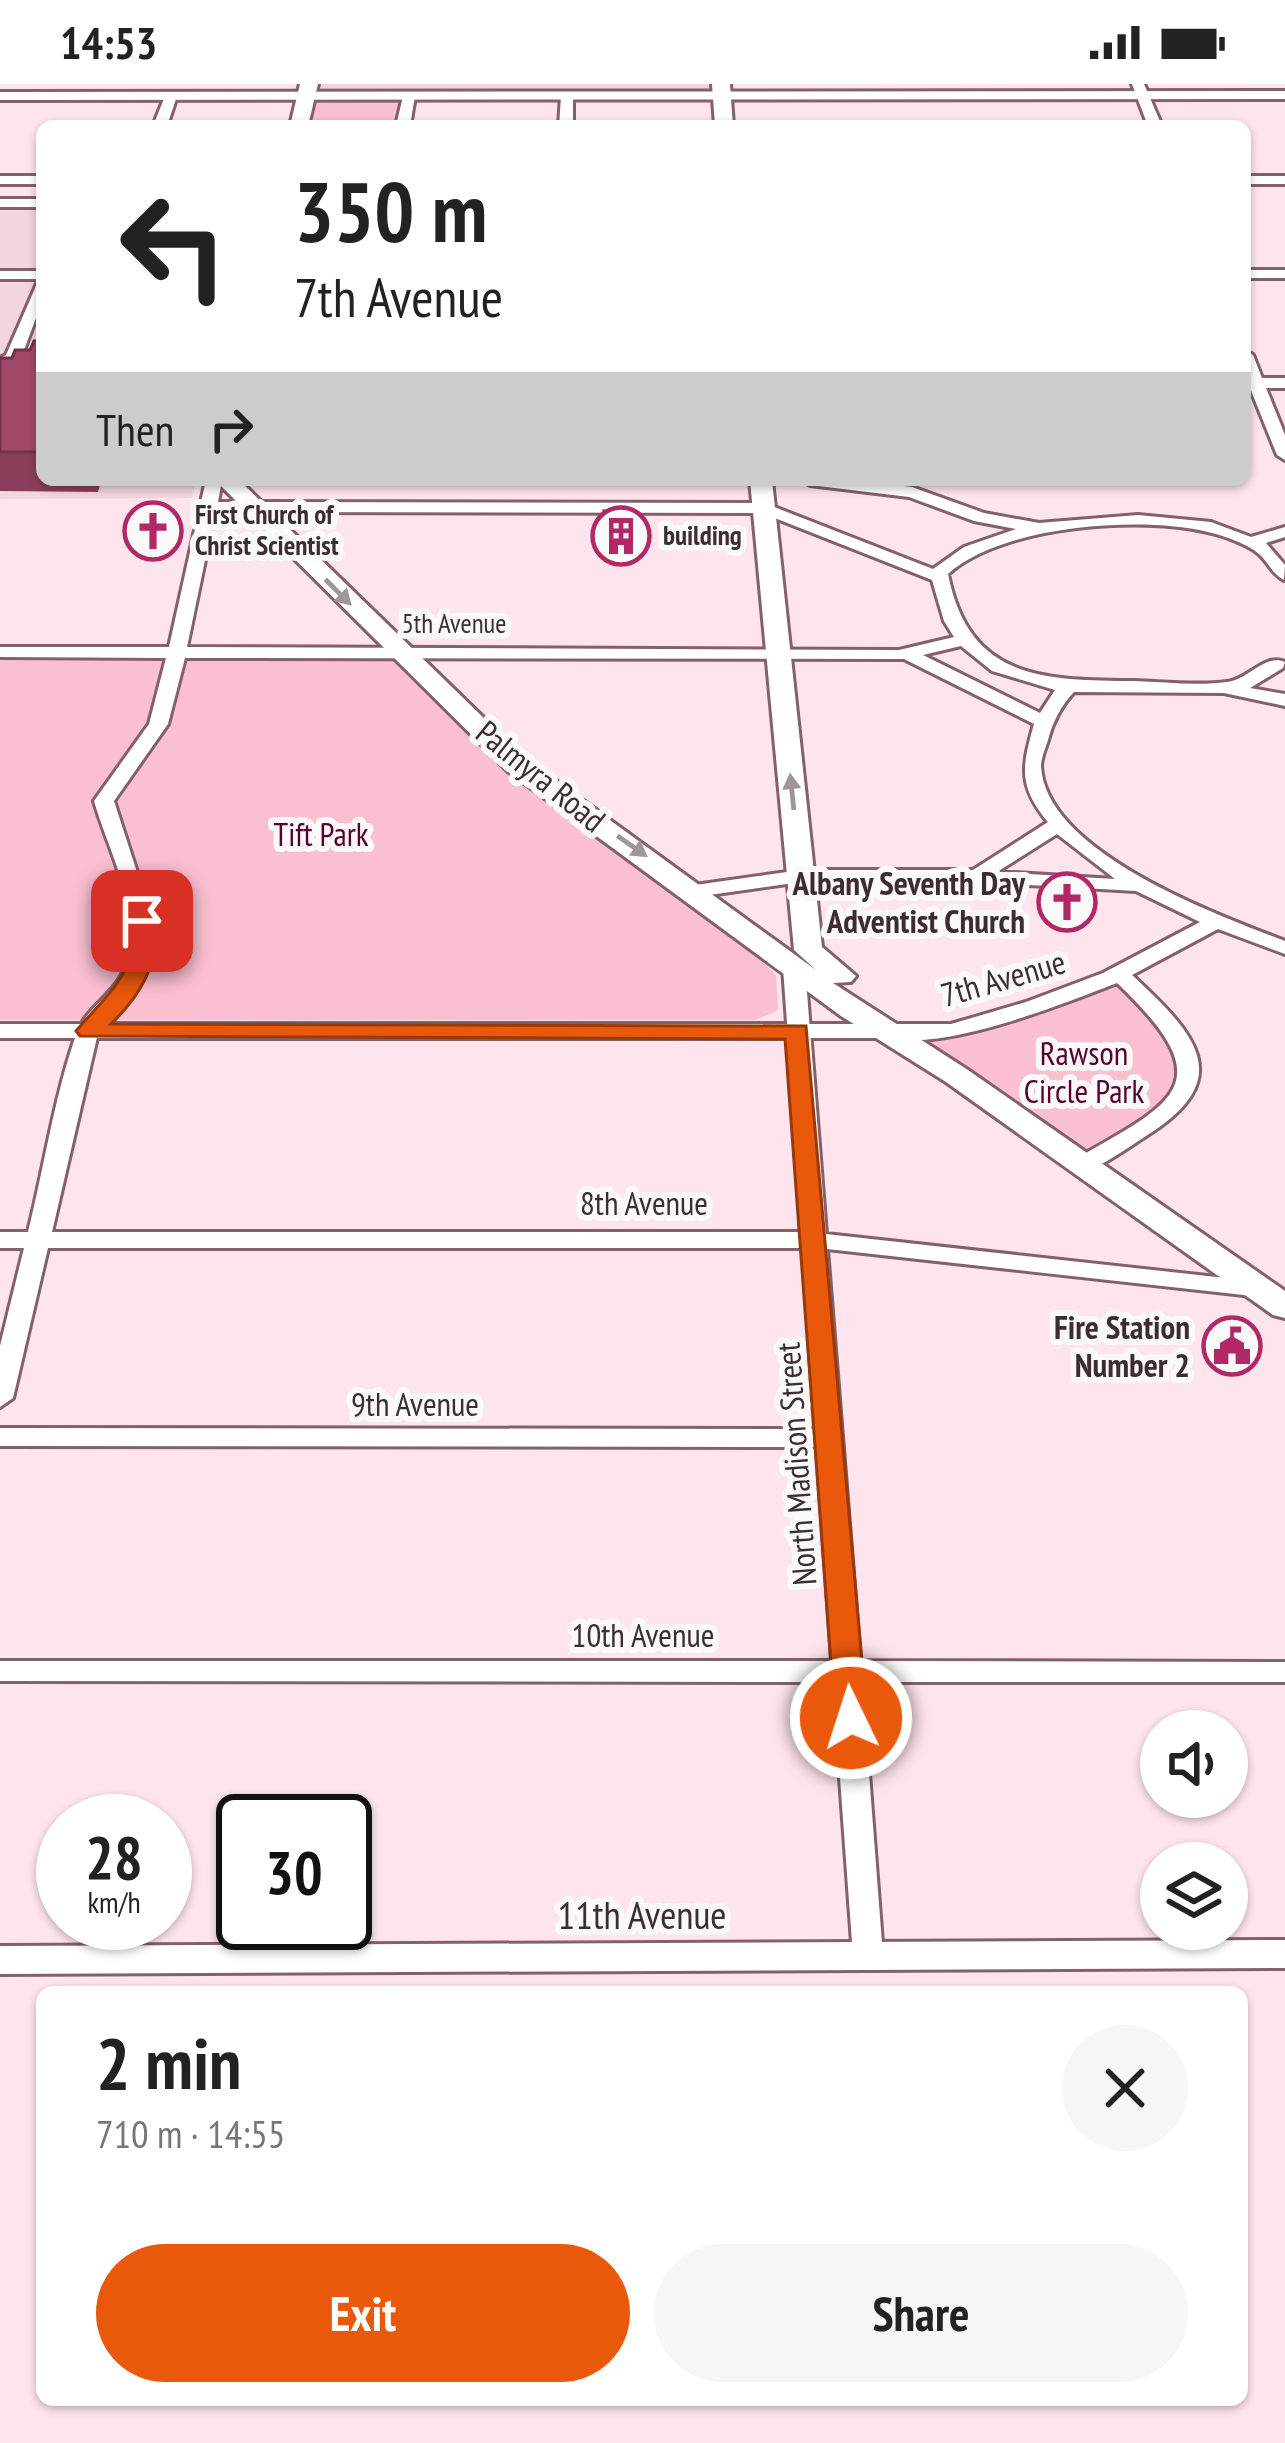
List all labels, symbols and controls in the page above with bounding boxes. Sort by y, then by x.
text: 14:53 [60,13,157,71]
text: 350 m [294,156,487,265]
icon: left [96,168,252,324]
text: 7th Avenue [294,262,503,332]
icon: right [198,396,264,462]
text: Then [96,400,174,458]
place label: First Church of Christ Scientist [195,497,339,562]
church icon: First Church of Christ Scientist [122,500,184,562]
building icon: building [590,505,652,567]
place label: building [663,518,742,552]
one-way arrow [323,577,352,605]
street label: 5th Avenue [402,606,506,640]
street label: Palmyra Road [468,710,615,841]
one-way arrow [782,773,801,810]
park label: Tift Park [273,812,369,855]
one-way arrow [616,834,648,857]
place label: Albany Seventh Day Adventist Church [792,861,1026,942]
pin [91,870,193,972]
church icon: Albany Seventh Day Adventist Church [1036,871,1098,933]
icon: arrive [109,888,175,954]
street label: 7th Avenue [936,939,1070,1016]
park label: Rawson Circle Park [1024,1031,1144,1112]
street label: 8th Avenue [580,1181,708,1224]
place label: Fire Station Number 2 [1054,1305,1190,1386]
public building icon: Fire Station Number 2 [1201,1315,1263,1377]
street label: North Madison Street [766,1341,825,1587]
street label: 9th Avenue [351,1382,479,1425]
street label: 10th Avenue [572,1613,714,1656]
position arrow [788,1655,914,1781]
map controls [1140,1710,1248,1950]
button: sound [1140,1710,1248,1818]
speed limit sign: 30 [216,1794,372,1950]
text: 28 [85,1818,143,1896]
button: layers [1140,1842,1248,1950]
text: km/h [87,1882,141,1921]
street label: 11th Avenue [558,1889,726,1940]
text: 2 min [96,2016,241,2109]
button: close [1062,2025,1188,2151]
text: 710 m · 14:55 [96,2108,285,2159]
button: Exit [96,2244,630,2382]
button: Share [654,2244,1188,2382]

